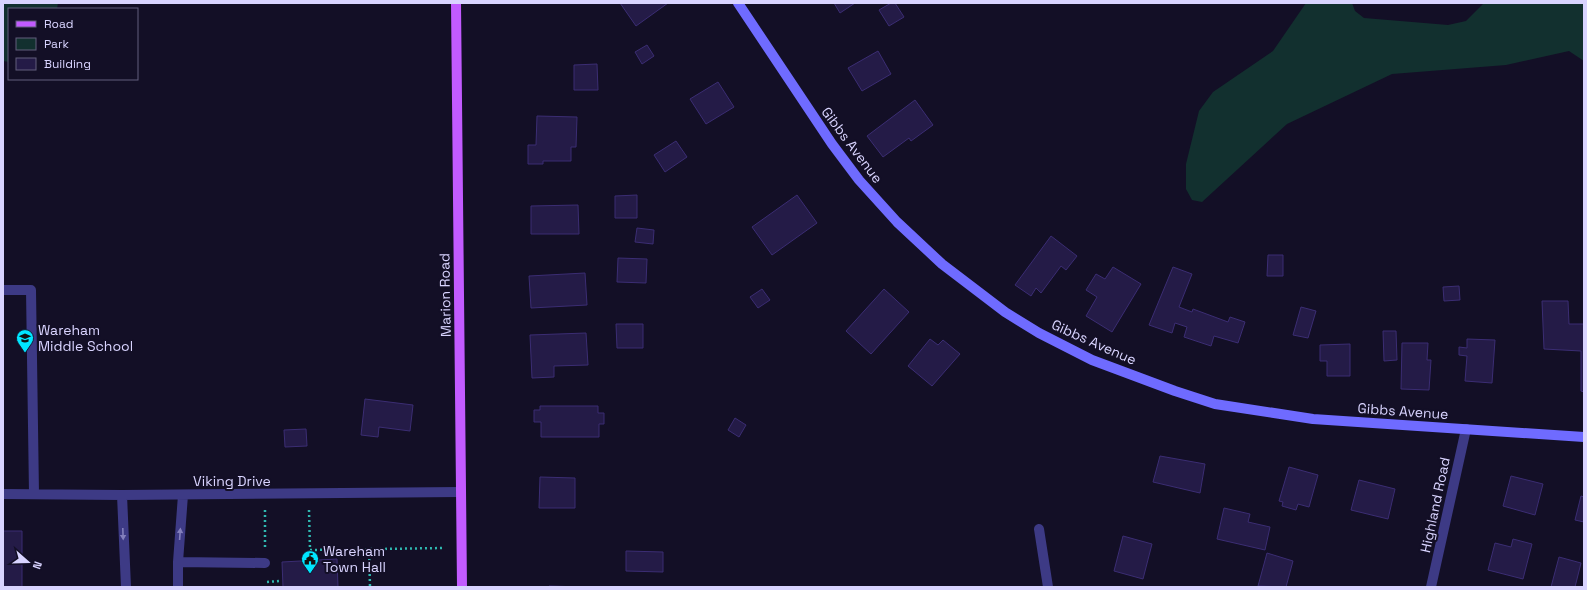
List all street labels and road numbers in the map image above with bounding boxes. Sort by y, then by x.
street label: Gibbs Avenue [817,103,887,187]
street label: Marion Road [435,253,455,337]
street label: Gibbs Avenue [1049,315,1139,369]
street label: Gibbs Avenue [1357,399,1449,423]
street label: Highland Road [1416,456,1454,554]
street label: Viking Drive [193,472,271,490]

